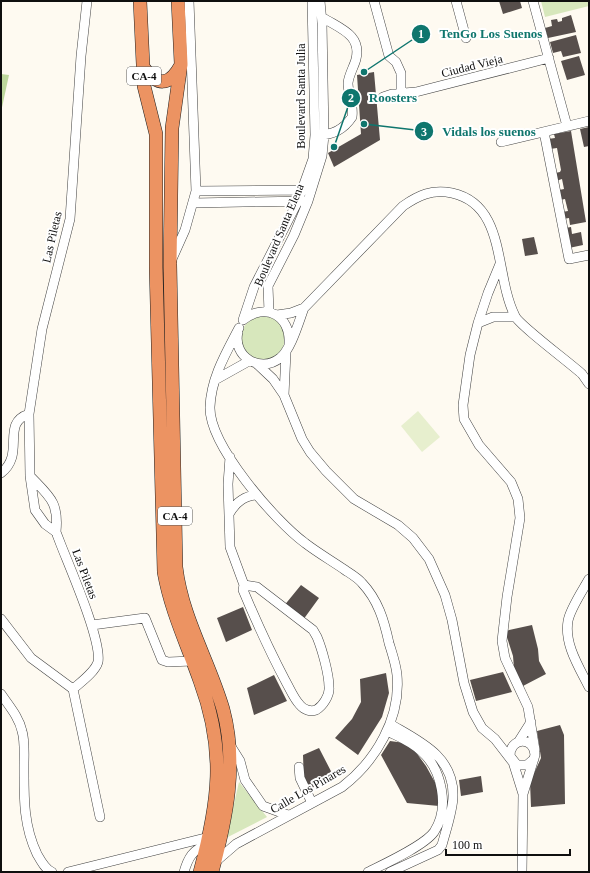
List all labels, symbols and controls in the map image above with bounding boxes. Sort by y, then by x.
callout: TenGo Los Suenos [411,21,550,46]
text: TenGo Los Suenos [440,26,542,41]
text: 1 [418,27,424,41]
street label: Boulevard Santa Julia [294,43,308,149]
street label: Ciudad Vieja [440,51,505,80]
road number: CA-4 [127,67,161,85]
callout: Roosters [341,85,425,110]
text: Roosters [369,90,417,105]
text: 2 [348,91,354,105]
callout: Vidals los suenos [414,119,544,144]
text: Vidals los suenos [442,124,536,139]
text: 3 [421,125,427,139]
street label: Boulevard Santa Elena [251,181,307,288]
street label: Las Piletas [39,210,65,264]
road number: CA-4 [158,507,192,525]
street label: Las Piletas [69,547,101,601]
street label: Calle Los Pinares [268,762,348,816]
scale bar [446,831,570,857]
text: 100 m [452,838,483,852]

